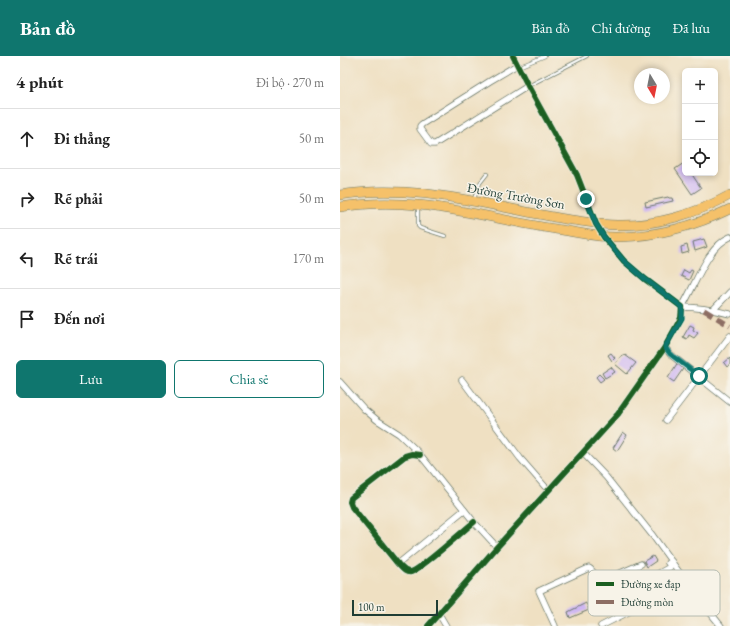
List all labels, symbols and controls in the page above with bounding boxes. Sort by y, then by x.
text: Bản đồ [20,16,75,41]
text: Bản đồ [532,19,570,37]
text: Chỉ đường [592,19,650,37]
text: Đã lưu [672,19,710,37]
north arrow [634,68,670,104]
map controls [682,68,718,176]
button: + [682,68,718,104]
text: 4 phút [16,71,63,93]
text: Đi bộ · 270 m [256,74,324,91]
button: − [682,104,718,140]
icon: ahead [16,128,38,150]
text: Đi thẳng [54,129,110,148]
text: 50 m [299,130,324,147]
button: locate [682,140,718,176]
street label: Đường Trường Sơn [466,179,566,213]
icon: right [16,188,38,210]
text: Rẽ phải [54,189,103,208]
text: 50 m [299,190,324,207]
route end [577,190,595,208]
icon: left [16,248,38,270]
text: Rẽ trái [54,249,98,268]
text: 170 m [293,250,324,267]
icon: arrive [16,308,38,330]
text: Đến nơi [54,309,105,328]
button: Lưu [16,360,166,398]
button: Chia sẻ [174,360,324,398]
route start [690,367,708,385]
legend [588,570,720,616]
text: Đường xe đạp [621,577,681,591]
text: Đường mòn [621,595,674,609]
scale bar [352,598,438,617]
text: 100 m [358,600,385,614]

